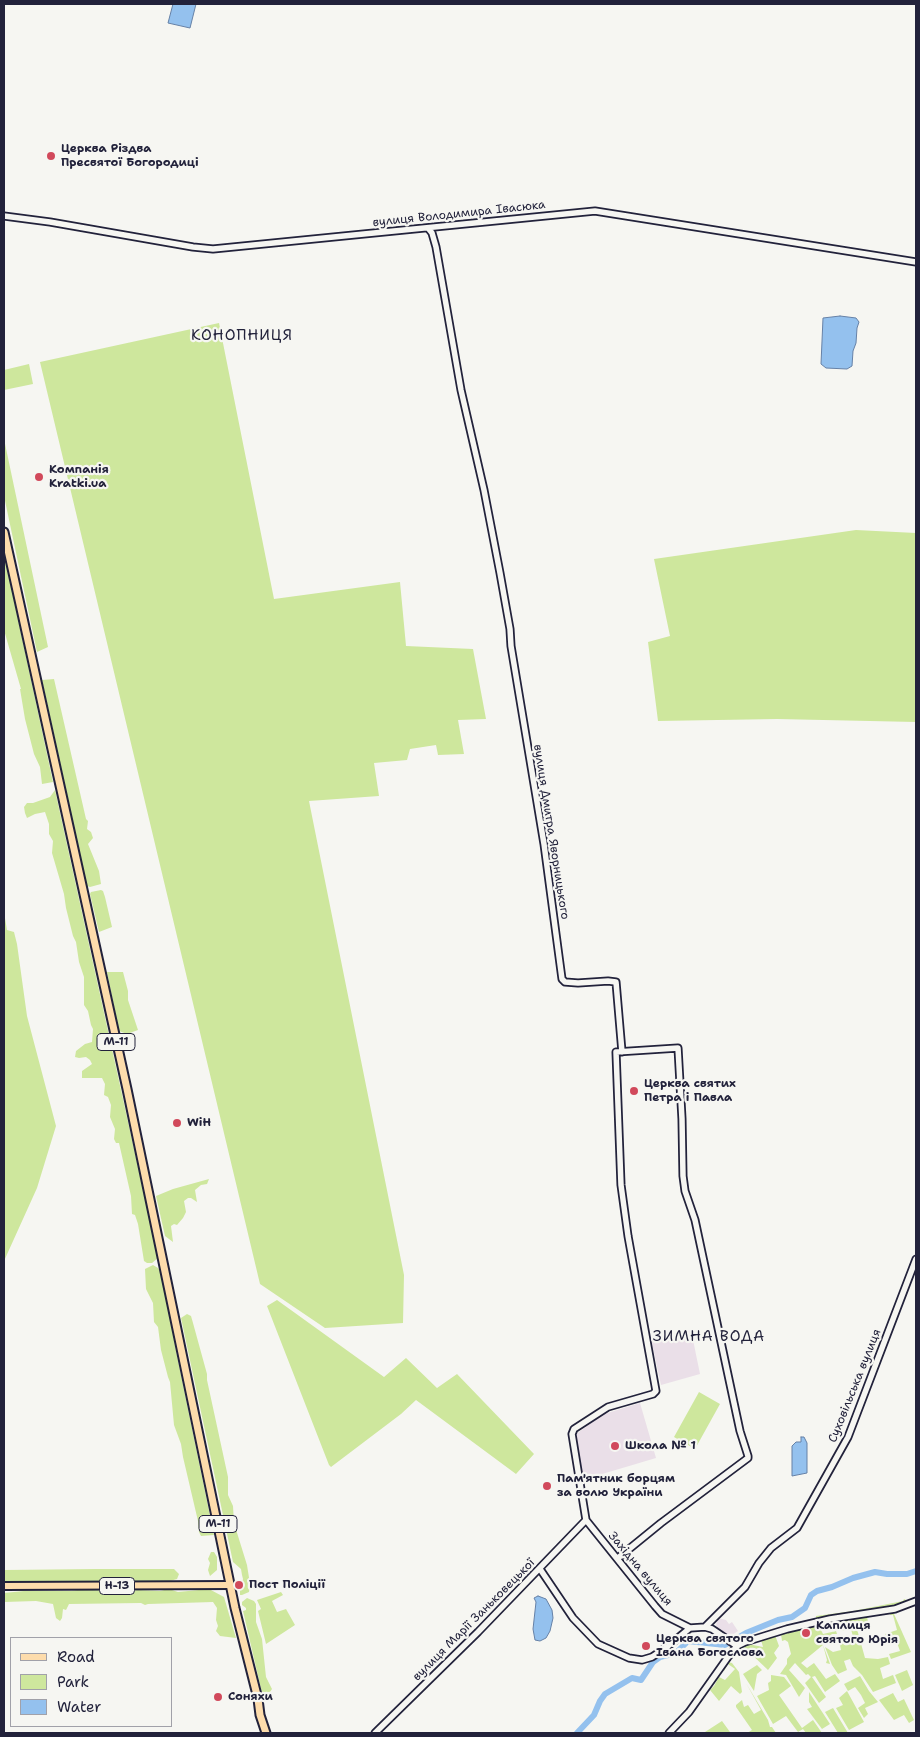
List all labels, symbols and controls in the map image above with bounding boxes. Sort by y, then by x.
place label: Церква Різдва Пресвятої Богородиці [61,142,199,170]
marker: Церква Різдва Пресвятої Богородиці [45,150,57,162]
street label: вулиця Володимира Івасюка [372,198,546,230]
district label: КОНОПНИЦЯ [190,327,294,345]
place label: Компанія Kratki.ua [49,463,109,491]
marker: Компанія Kratki.ua [33,471,45,483]
street label: вулиця Дмитра Яворницького [530,743,572,921]
road number: М-11 [97,1034,135,1050]
place label: Церква святих Петра і Павла [644,1077,736,1105]
marker: Церква святих Петра і Павла [628,1085,640,1097]
place label: WiH [187,1116,211,1130]
marker: WiH [171,1117,183,1129]
street label: Суховільська вулиця [826,1327,884,1445]
district label: ЗИМНА ВОДА [652,1328,766,1346]
place label: Школа № 1 [625,1439,696,1453]
marker: Школа № 1 [609,1440,621,1452]
place label: Пам'ятник борцям за волю України [557,1472,675,1500]
marker: Пам'ятник борцям за волю України [541,1480,553,1492]
road number: М-11 [199,1516,237,1532]
street label: Західна вулиця [605,1529,675,1609]
street label: вулиця Марії Заньковецької [410,1556,538,1684]
road number: Н-13 [100,1578,134,1594]
place label: Пост Поліції [249,1578,325,1592]
marker: Пост Поліції [233,1579,245,1591]
place label: Каплиця святого Юрія [816,1619,898,1647]
marker: Каплиця святого Юрія [800,1627,812,1639]
place label: Церква святого Івана Богослова [656,1632,763,1660]
legend [10,1637,172,1727]
marker: Церква святого Івана Богослова [640,1640,652,1652]
text: Road [57,1647,95,1667]
text: Park [57,1672,89,1692]
place label: Соняхи [228,1690,273,1704]
marker: Соняхи [212,1691,224,1703]
text: Water [57,1697,101,1717]

